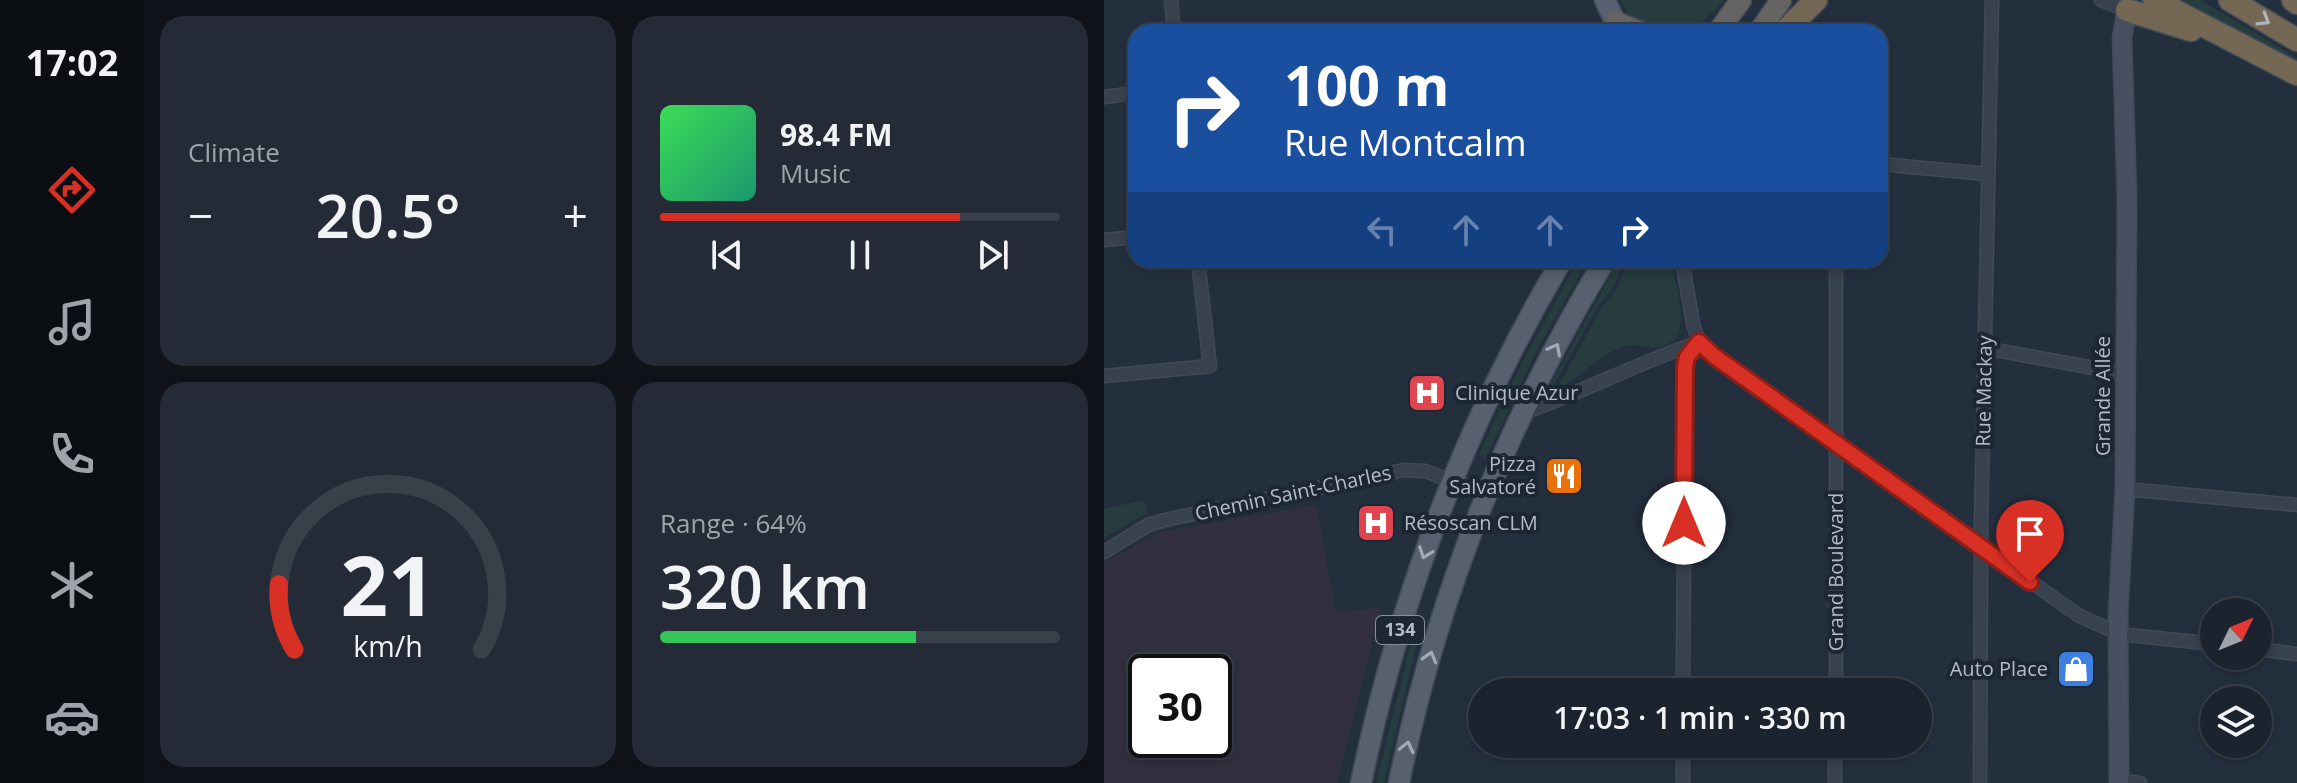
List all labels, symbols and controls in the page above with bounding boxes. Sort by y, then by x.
one-way arrow [2255,10,2270,26]
text: 17:02 [26,38,118,87]
text: 100 m [1284,46,1450,122]
icon: right [1152,56,1256,160]
text: 98.4 FM [780,114,893,155]
text: Rue Montcalm [1284,118,1526,167]
text: Climate [188,134,280,170]
text: Music [780,155,851,191]
icon: directions [44,162,100,218]
text: 20.5° [315,174,461,256]
text: − [188,185,213,245]
text: + [563,185,588,245]
icon: left [1360,208,1404,252]
icon: ahead [1444,208,1488,252]
icon: ahead [1528,208,1572,252]
icon: right [1612,208,1656,252]
icon: previous [705,233,749,277]
icon: pause [838,233,882,277]
icon: next [971,233,1015,277]
icon: music [44,294,100,350]
street label: Rue Mackay [1969,334,1998,447]
street label: Grande Allée [2089,336,2116,456]
one-way arrow [1545,342,1560,357]
hospital icon: Clinique Azur [1406,372,1448,414]
place label: Clinique Azur [1455,379,1578,406]
icon: phone [44,426,100,482]
place label: Pizza Salvatoré [1449,450,1536,500]
restaurant icon: Pizza Salvatoré [1543,455,1585,497]
street label: Chemin Saint-Charles [1192,459,1394,527]
position arrow [1642,481,1726,565]
street label: Grand Boulevard [1822,493,1849,651]
pin [1996,500,2064,582]
hospital icon: Résoscan CLM [1355,502,1397,544]
text: Range · 64% [660,505,807,541]
place label: Résoscan CLM [1404,509,1538,536]
icon: arrive [2008,512,2052,556]
text: 21 [340,527,436,640]
text: 320 km [660,545,870,627]
one-way arrow [1418,545,1434,559]
icon: climate [44,557,100,613]
north arrow [2200,598,2272,670]
map controls [2200,598,2272,758]
road number: 134 [1376,616,1424,644]
text: km/h [353,626,423,665]
shop icon: Auto Place [2055,648,2097,690]
one-way arrow [1421,651,1437,664]
speed limit sign: 30 [1128,654,1232,758]
place label: Auto Place [1950,655,2048,682]
button: layers [2200,686,2272,758]
icon: car [44,689,100,745]
text: 17:03 · 1 min · 330 m [1553,697,1847,738]
one-way arrow [1398,741,1415,754]

